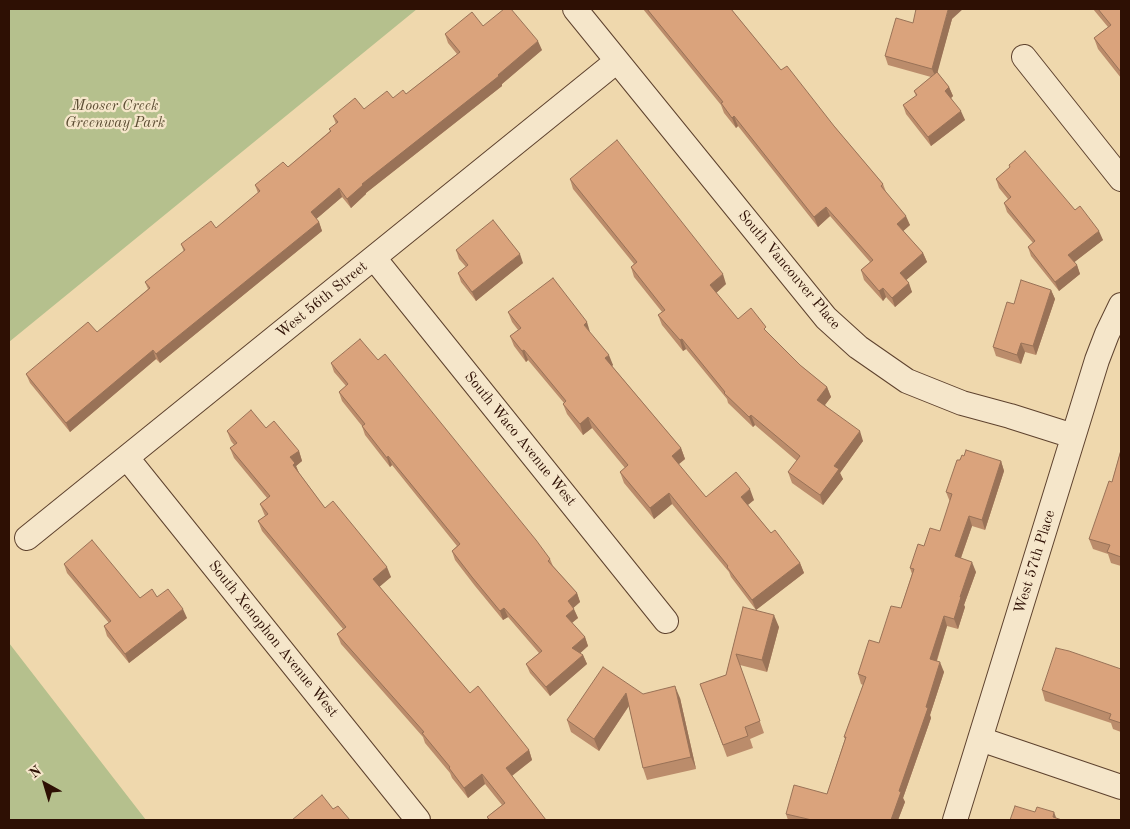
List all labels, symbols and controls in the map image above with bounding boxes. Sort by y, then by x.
park label: Mooser Creek Greenway Park [65,97,165,132]
street label: South Vancouver Place [734,207,844,333]
street label: West 56th Street [273,258,371,342]
street label: South Waco Avenue West [460,368,580,510]
street label: West 57th Place [1011,508,1059,616]
street label: South Xenophon Avenue West [204,557,342,721]
north arrow [20,759,70,809]
text: N [27,764,44,781]

